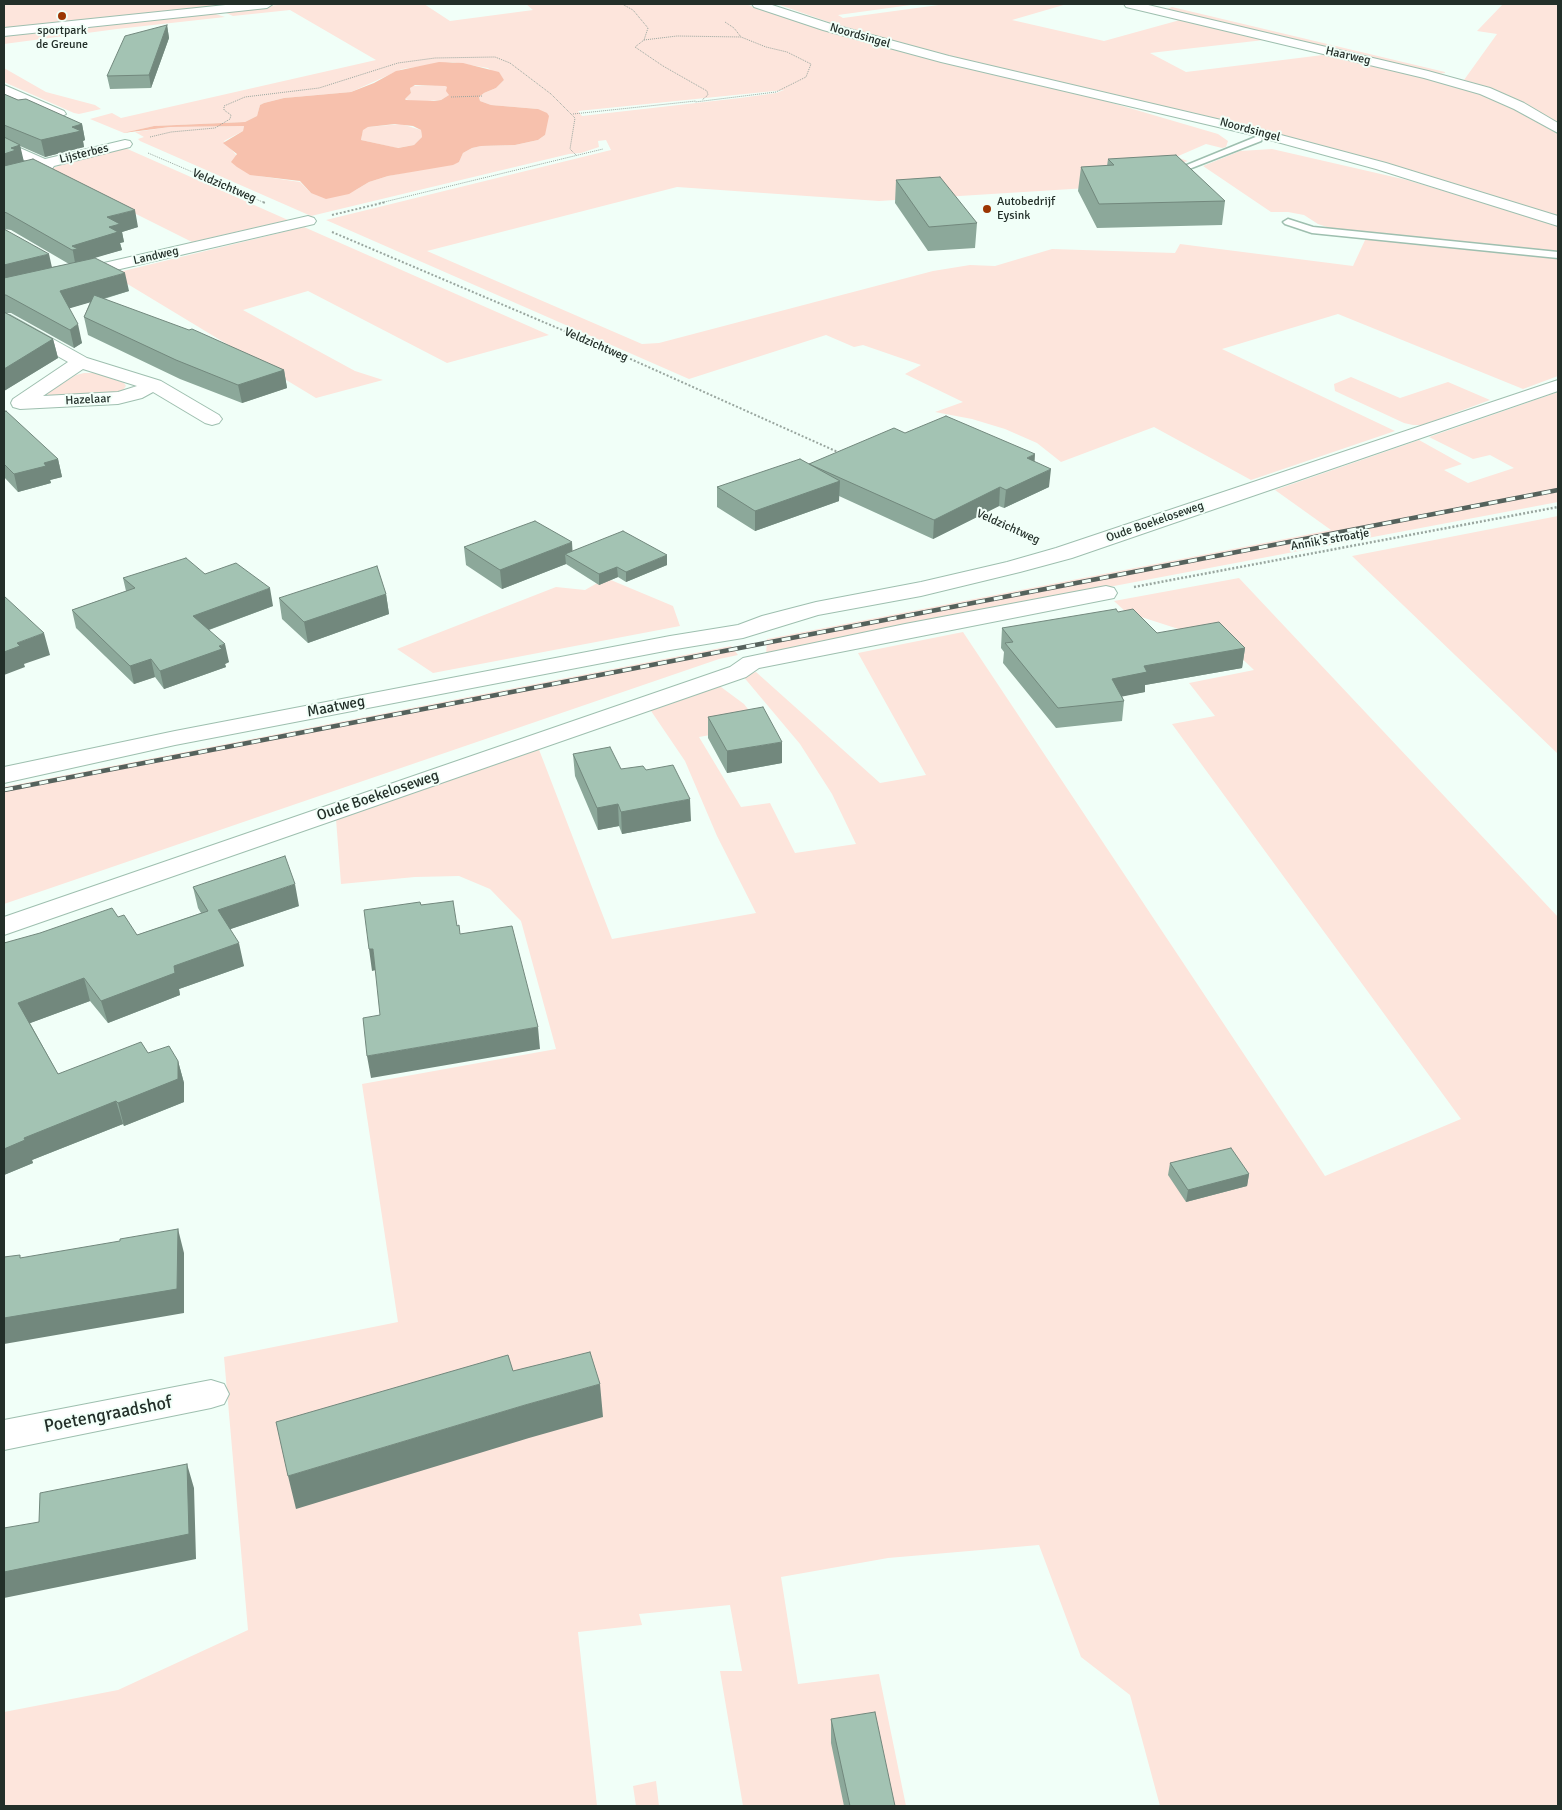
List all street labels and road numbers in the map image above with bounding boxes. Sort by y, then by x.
street label: Noordsingel [828,21,892,51]
street label: Haarweg [1324,44,1372,68]
street label: Noordsingel [1218,115,1282,145]
street label: Lijsterbes [58,141,110,167]
street label: Veldzichtweg [190,166,258,206]
street label: Landweg [132,244,180,268]
street label: Veldzichtweg [562,325,630,365]
street label: Hazelaar [65,392,111,408]
street label: Oude Boekeloseweg [1104,499,1206,545]
street label: Veldzichtweg [974,507,1042,547]
street label: Annik's stroatje [1290,526,1370,554]
street label: Maatweg [306,693,366,721]
street label: Oude Boekeloseweg [315,767,441,825]
street label: Poetengraadshof [42,1392,174,1438]

